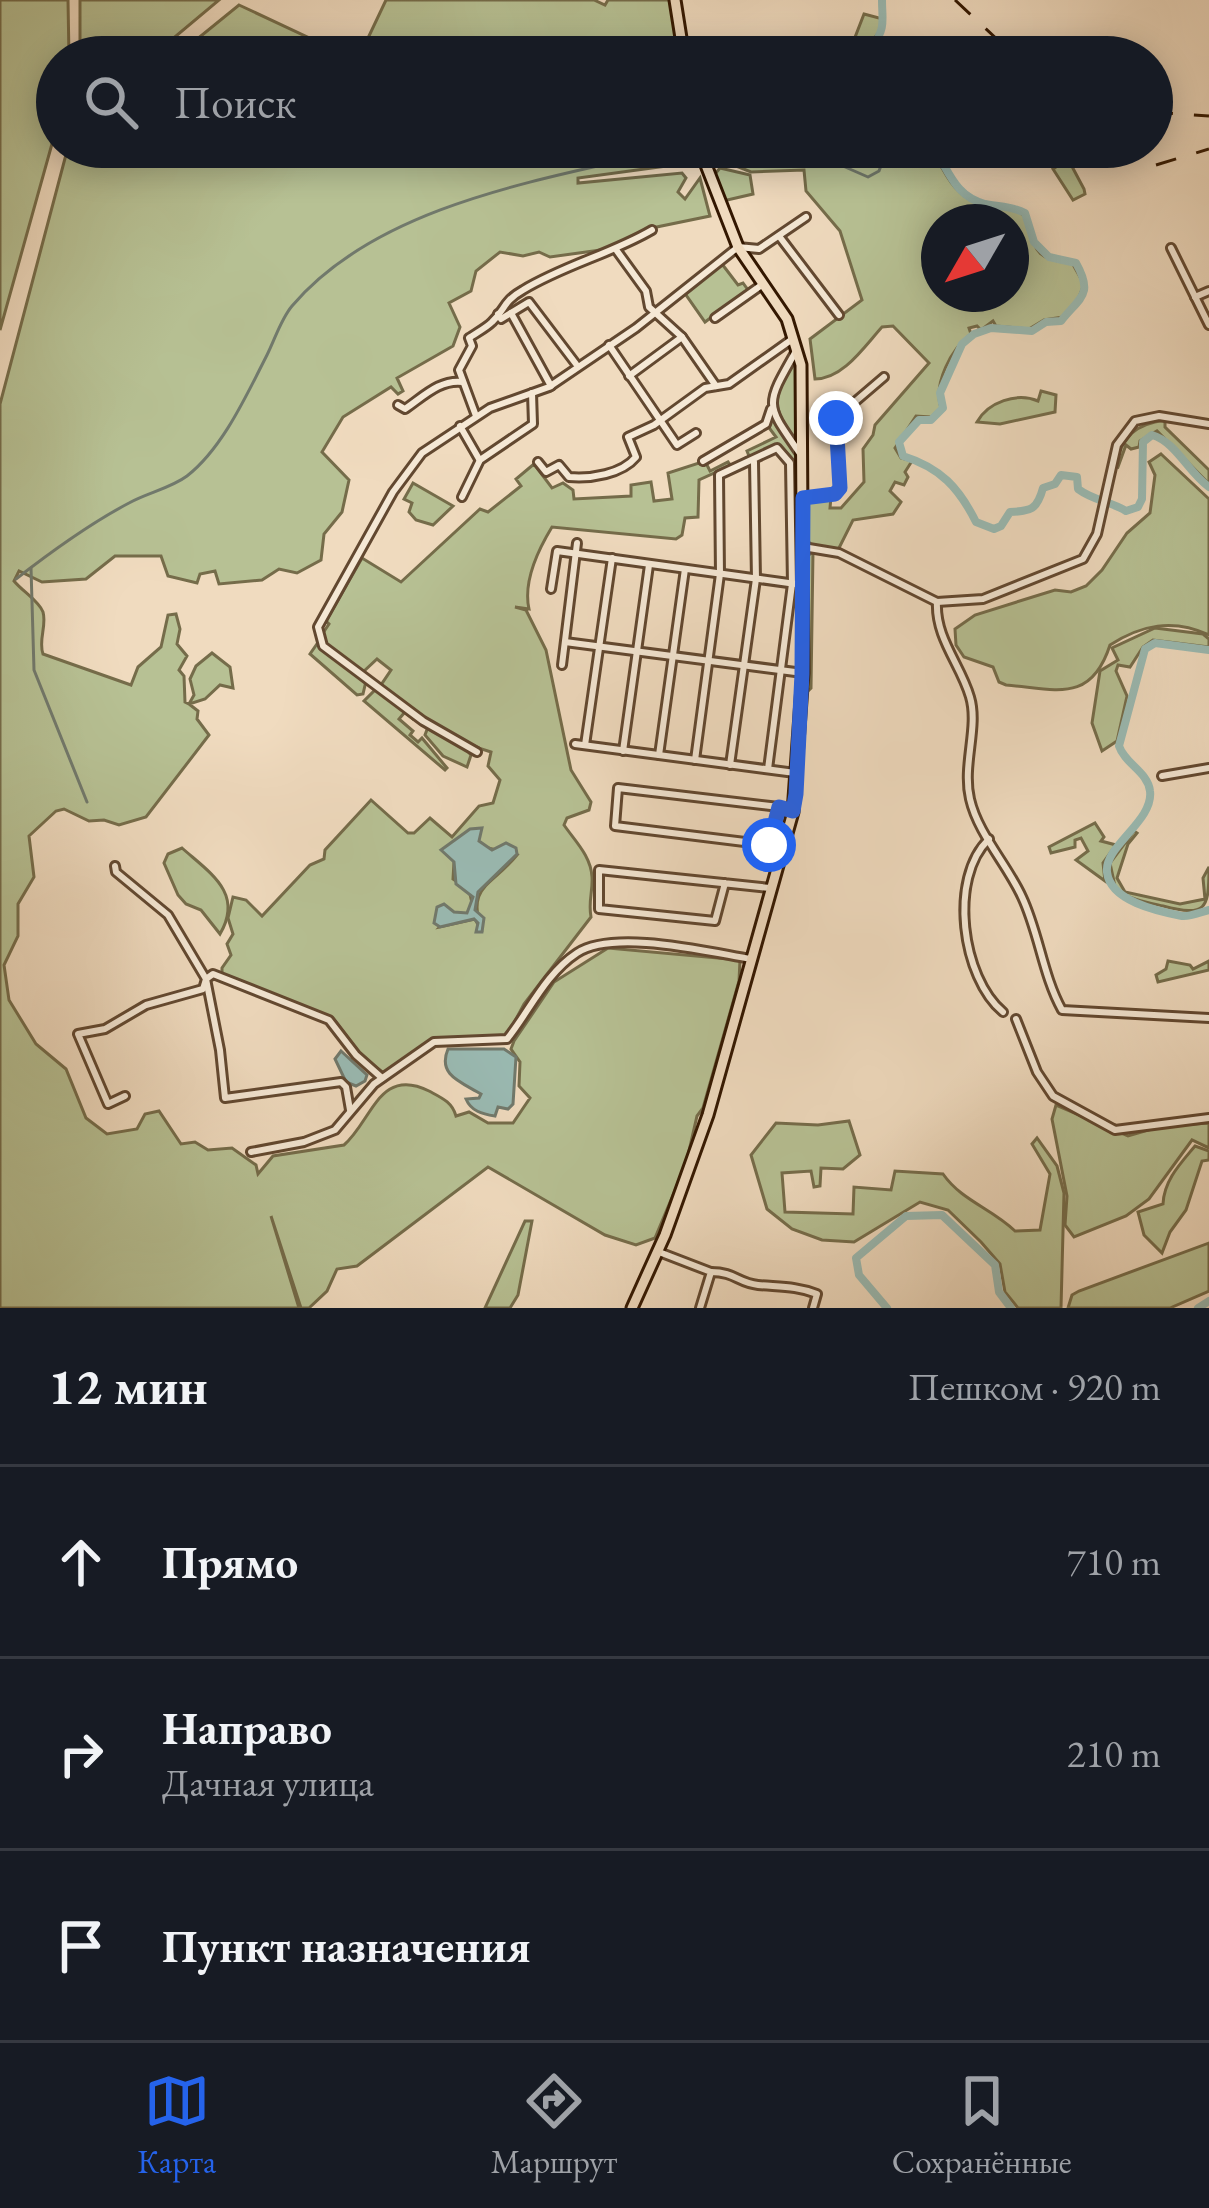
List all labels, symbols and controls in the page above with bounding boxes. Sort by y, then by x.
search box [36,36,1173,168]
icon: search [78,69,144,135]
text: Поиск [174,73,296,131]
north arrow [921,204,1029,312]
route end [809,391,863,445]
route start [742,818,796,872]
text: 12 мин [48,1353,208,1419]
text: Пешком · 920 m [908,1361,1161,1412]
icon: ahead [48,1529,114,1595]
text: Прямо [162,1533,298,1591]
text: 710 m [1067,1536,1161,1587]
text: Направо [162,1699,332,1757]
icon: right [48,1721,114,1787]
text: 210 m [1067,1728,1161,1779]
text: Дачная улица [162,1757,374,1808]
icon: arrive [48,1913,114,1979]
text: Пункт назначения [162,1917,531,1975]
tab: Карта [137,2068,216,2183]
tab: Маршрут [491,2068,617,2183]
tab: Сохранённые [892,2068,1072,2183]

